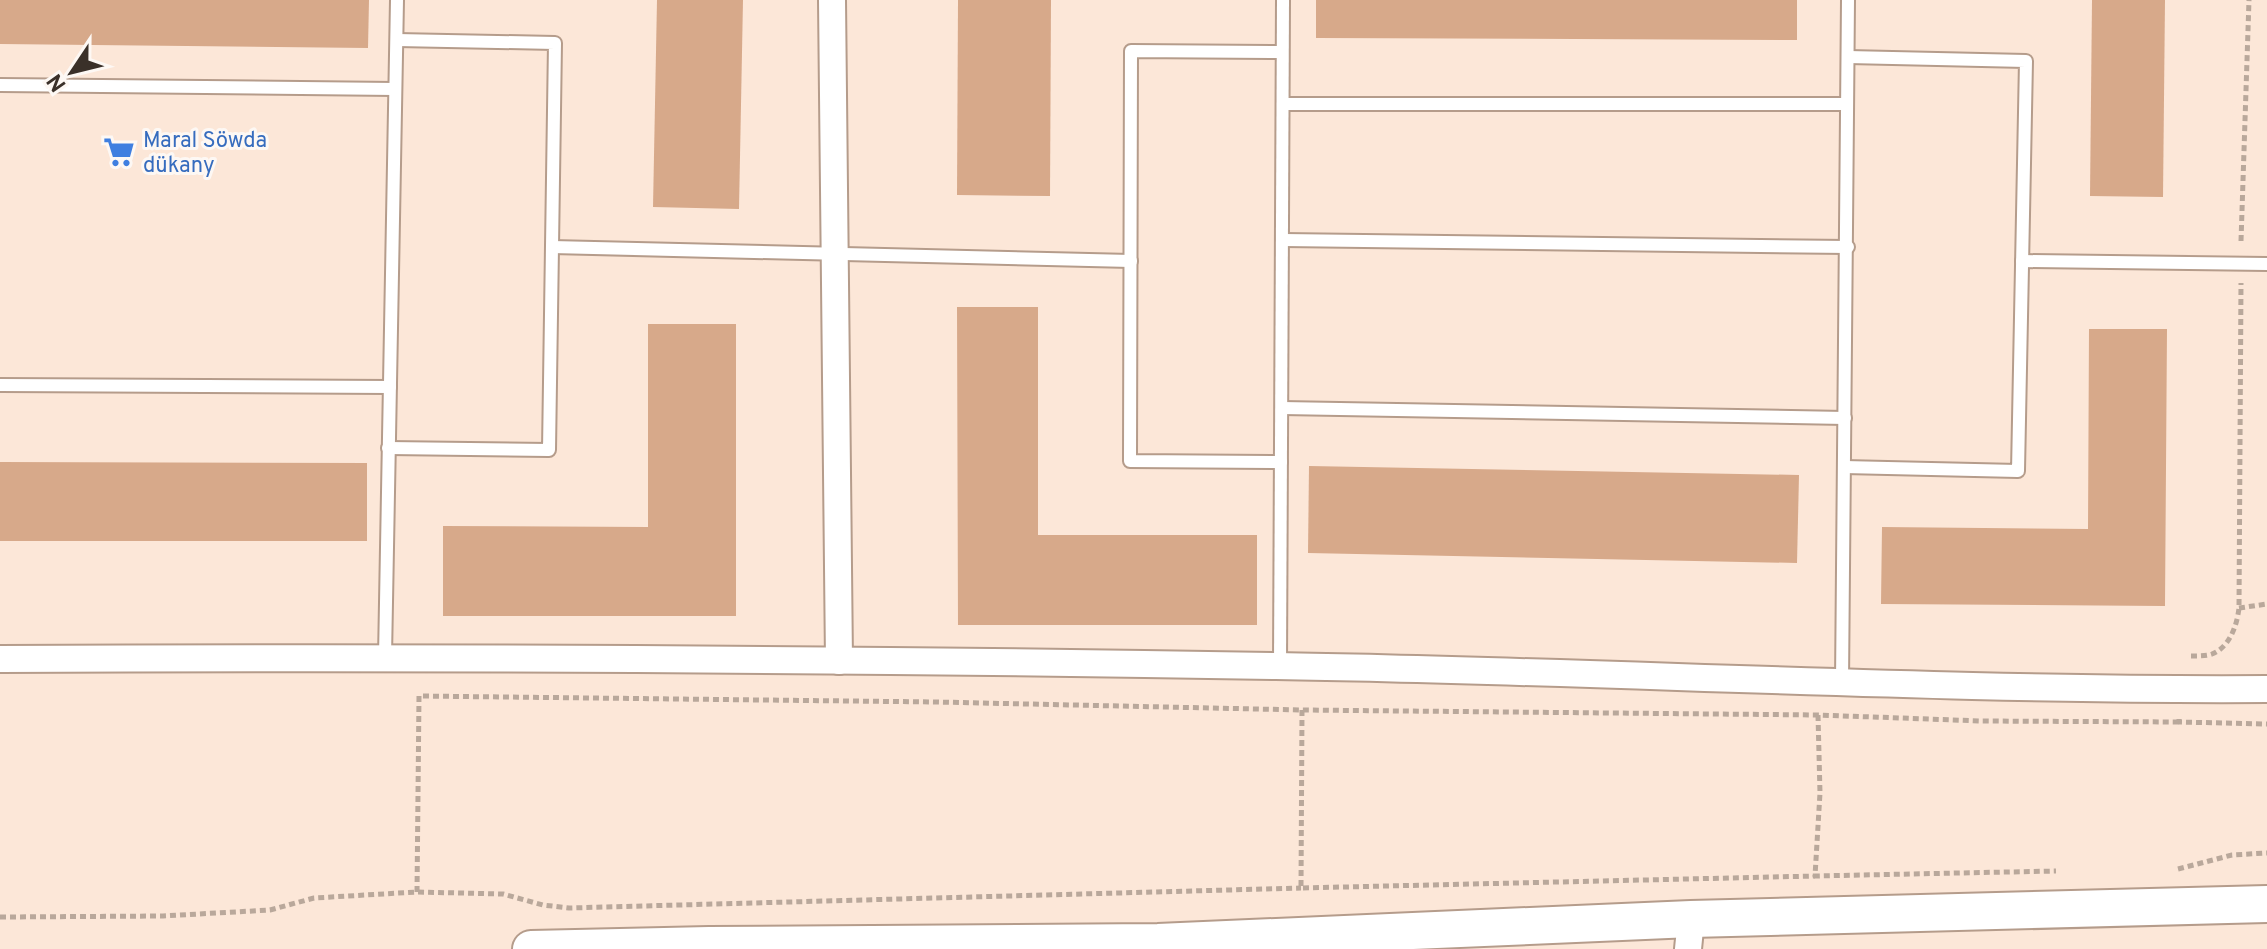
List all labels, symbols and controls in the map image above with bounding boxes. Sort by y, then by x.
north arrow [32,32,112,112]
text: N [42,68,73,96]
place label: Maral Söwda dükany [143,128,267,180]
supermarket icon: Maral Söwda dükany [102,135,136,169]

